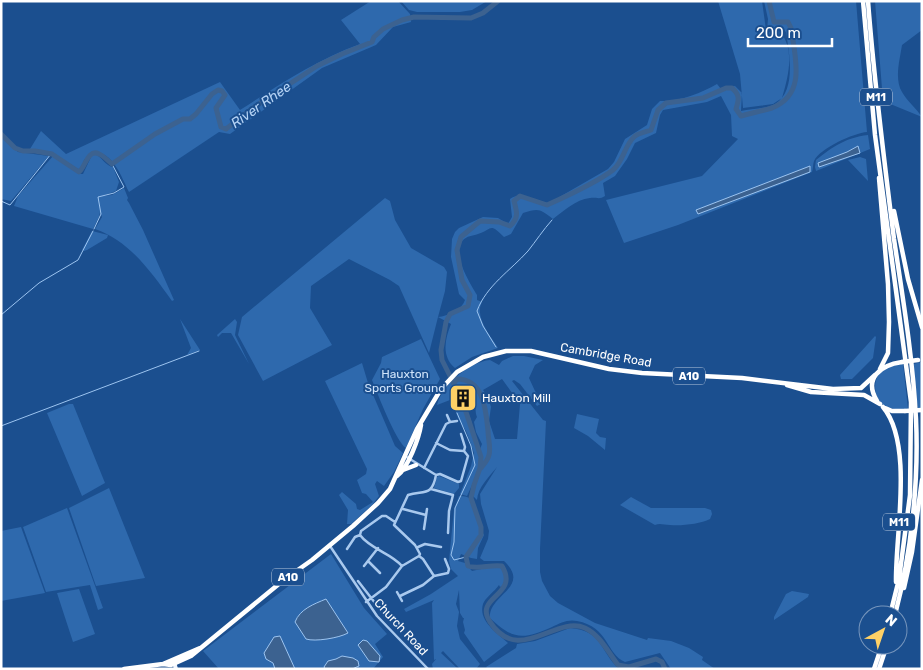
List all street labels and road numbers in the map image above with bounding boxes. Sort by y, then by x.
road number: M11 [860,88,892,105]
street label: Cambridge Road [559,340,653,370]
road number: A10 [673,368,705,384]
road number: M11 [883,514,915,530]
road number: A10 [272,568,304,586]
street label: Church Road [371,596,431,658]

